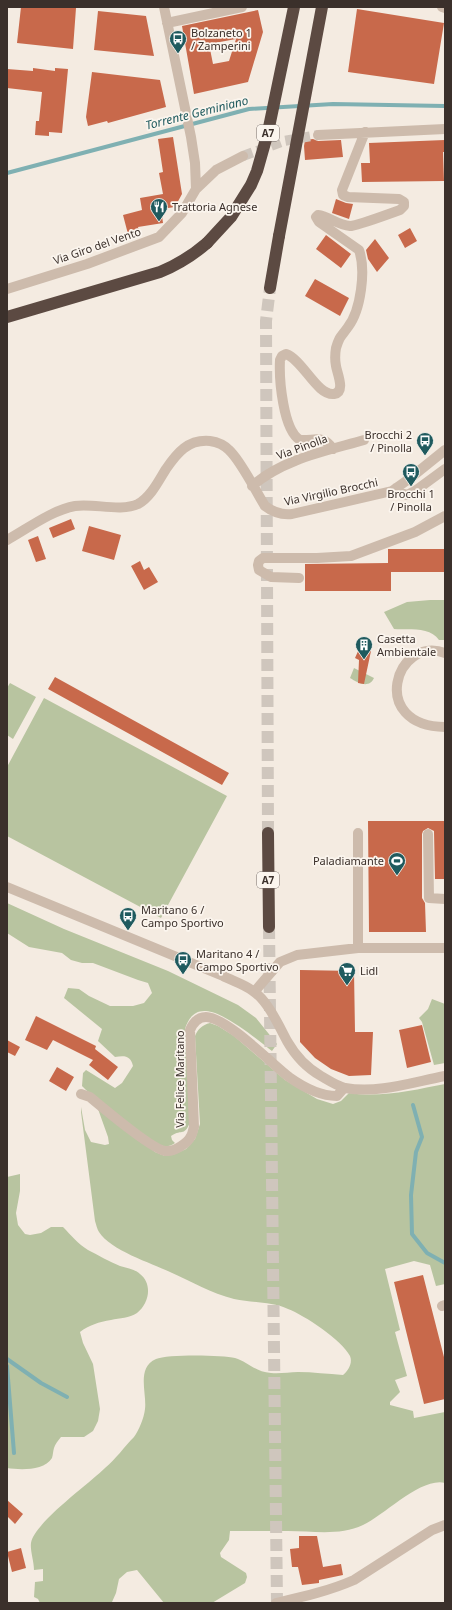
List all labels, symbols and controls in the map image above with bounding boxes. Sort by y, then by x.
place label: Bolzaneto 1 / Zamperini [191,25,252,53]
bus stop icon: Bolzaneto 1 / Zamperini [168,29,188,54]
water label: Torrente Geminiano [144,91,250,134]
road number: A7 [257,125,279,141]
restaurant icon: Trattoria Agnese [149,197,169,222]
place label: Trattoria Agnese [172,199,257,214]
street label: Via Giro del Vento [51,223,143,268]
place label: Brocchi 2 / Pinolla [365,427,412,455]
street label: Via Pinolla [274,430,329,463]
bus stop icon: Brocchi 2 / Pinolla [415,431,435,456]
bus stop icon: Brocchi 1 / Pinolla [401,462,421,487]
street label: Via Virgilio Brocchi [283,474,379,509]
place label: Brocchi 1 / Pinolla [387,486,435,514]
place label: Casetta Ambientale [377,631,436,659]
building icon: Casetta Ambientale [354,635,374,660]
sports icon: Paladiamante [387,851,407,876]
place label: Paladiamante [313,853,384,868]
road number: A7 [257,872,279,888]
place label: Maritano 6 / Campo Sportivo [141,902,224,930]
bus stop icon: Maritano 6 / Campo Sportivo [118,906,138,931]
place label: Maritano 4 / Campo Sportivo [196,946,279,974]
bus stop icon: Maritano 4 / Campo Sportivo [173,950,193,975]
supermarket icon: Lidl [337,961,357,986]
place label: Lidl [360,963,378,978]
street label: Via Felice Maritano [172,1030,187,1128]

